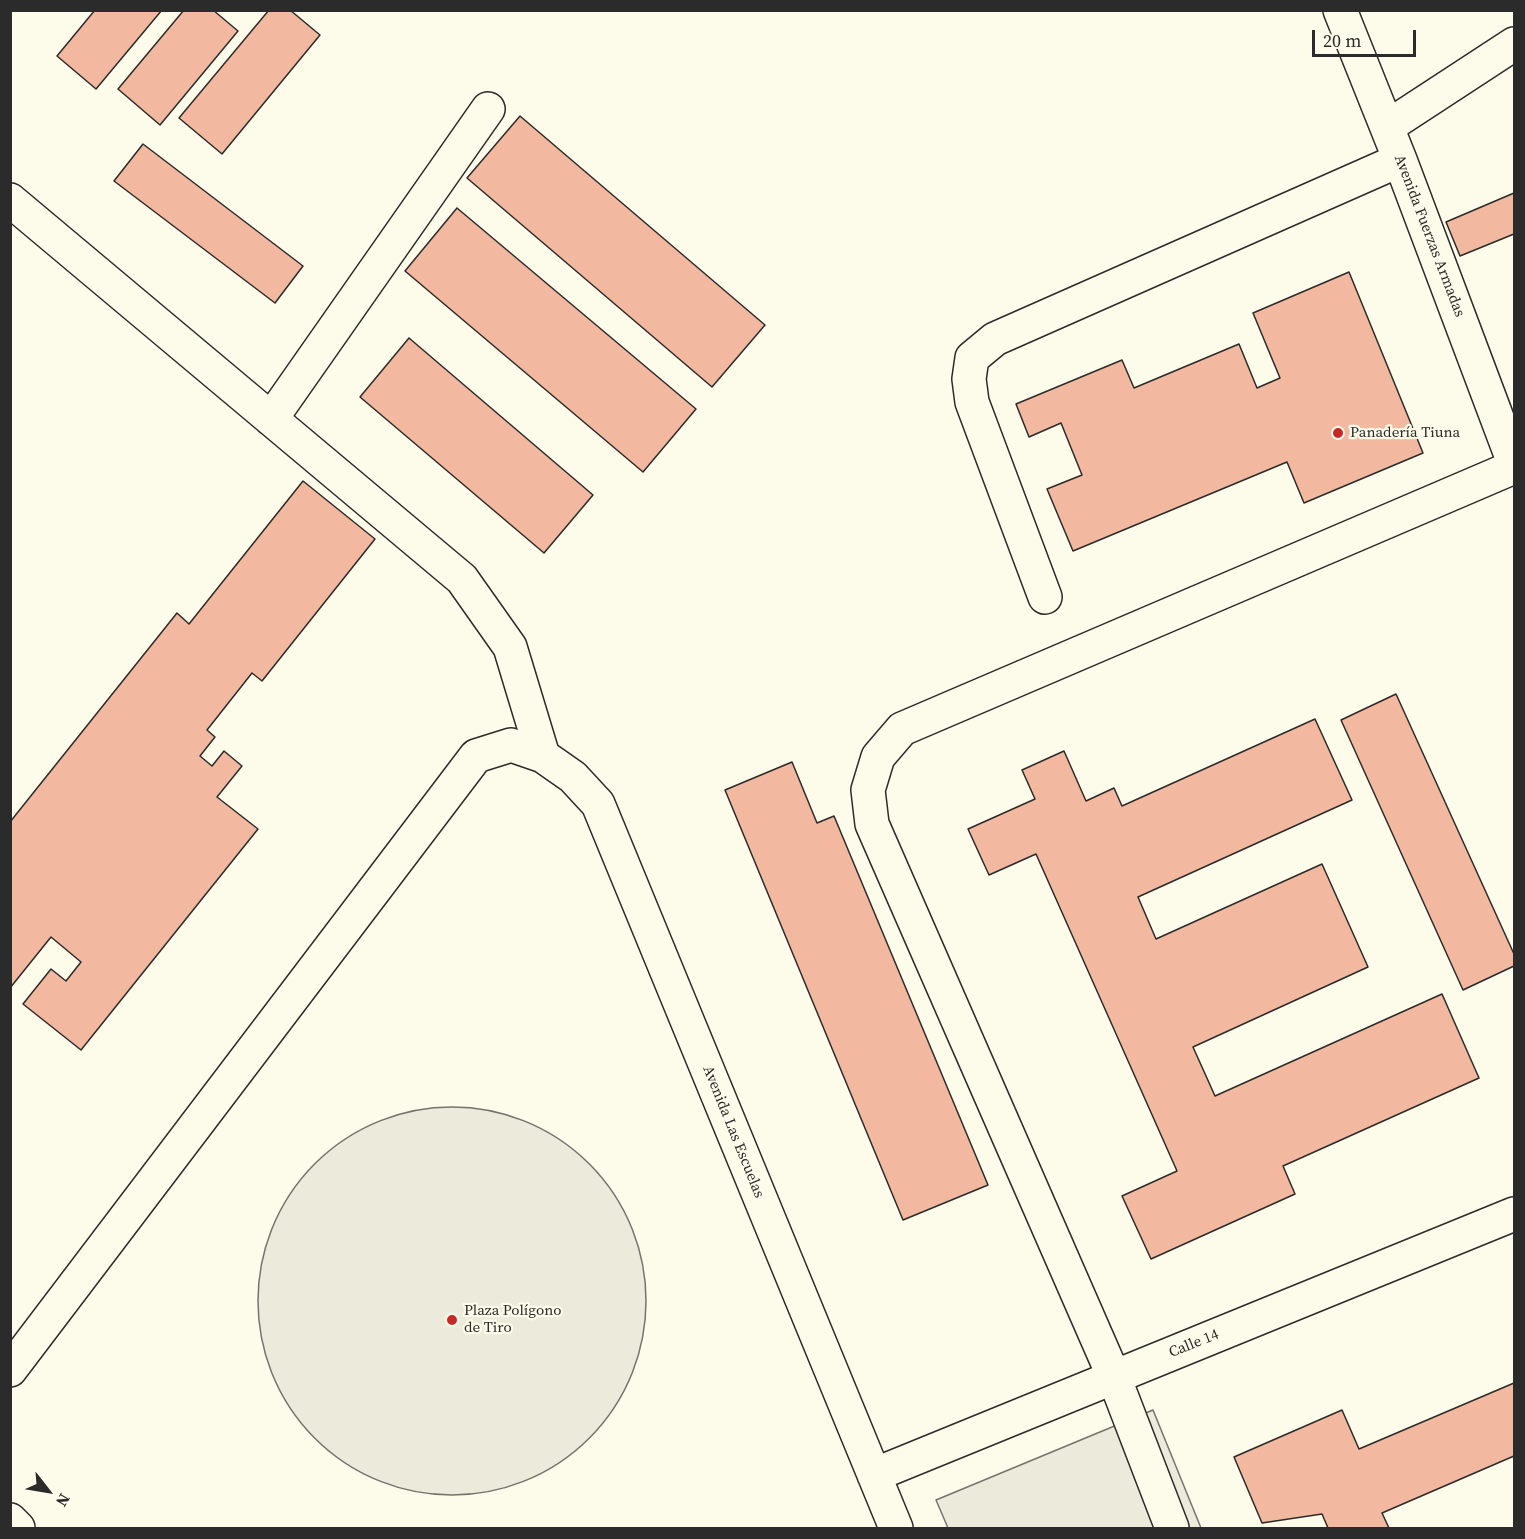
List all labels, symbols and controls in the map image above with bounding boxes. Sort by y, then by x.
scale bar [1315,18,1418,56]
text: 20 m [1323,28,1361,53]
street label: Avenida Fuerzas Armadas [1390,152,1468,320]
place label: Panadería Tiuna [1350,424,1460,442]
marker: Panadería Tiuna [1331,426,1345,440]
street label: Avenida Las Escuelas [698,1063,768,1201]
place label: Plaza Polígono de Tiro [464,1302,561,1337]
marker: Plaza Polígono de Tiro [445,1313,459,1327]
street label: Calle 14 [1166,1326,1222,1362]
north arrow [18,1461,78,1521]
text: N [51,1490,76,1511]

